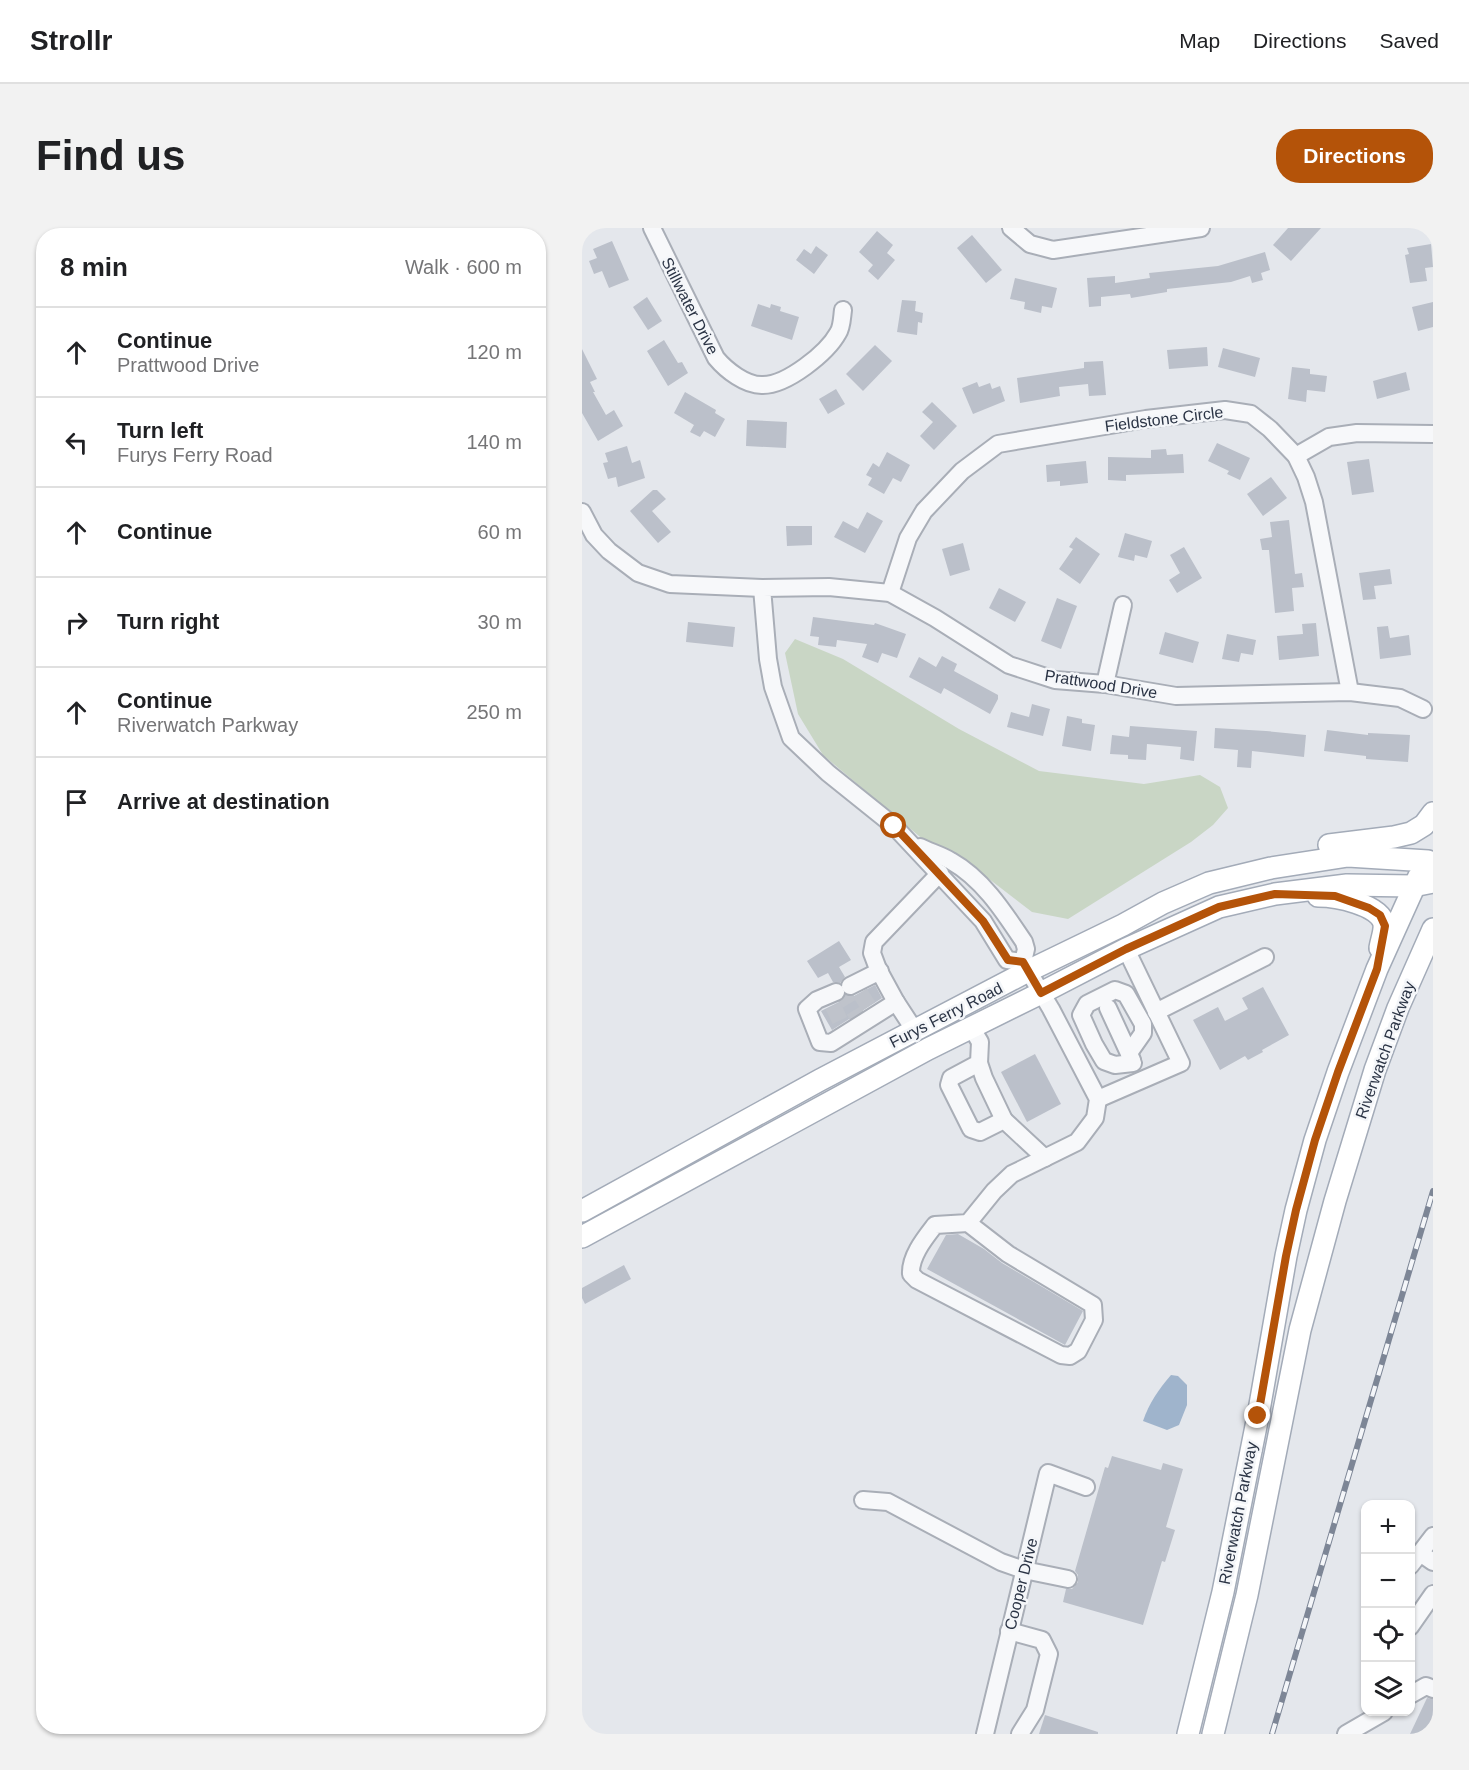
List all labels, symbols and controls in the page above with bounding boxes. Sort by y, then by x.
text: Strollr [30,25,112,56]
text: Map [1179,29,1220,52]
text: Directions [1253,29,1346,52]
text: Saved [1379,29,1439,52]
button: Directions [1276,129,1433,183]
text: Find us [36,132,185,179]
text: 8 min [60,252,128,282]
street label: Stillwater Drive [658,255,722,357]
text: Walk · 600 m [405,256,522,278]
text: Continue [117,328,212,353]
icon: ahead [60,336,93,369]
text: 120 m [466,341,522,363]
text: Prattwood Drive [117,354,259,376]
street label: Fieldstone Circle [1104,403,1224,435]
text: Turn left [117,418,203,443]
icon: left [60,426,93,459]
text: 140 m [466,431,522,453]
text: Furys Ferry Road [117,444,273,466]
icon: ahead [60,516,93,549]
text: Continue [117,519,212,544]
text: 60 m [478,521,522,543]
icon: right [60,606,93,639]
text: Turn right [117,609,219,634]
text: 30 m [478,611,522,633]
street label: Prattwood Drive [1043,667,1159,701]
text: Continue [117,688,212,713]
icon: ahead [60,696,93,729]
text: 250 m [466,701,522,723]
text: Riverwatch Parkway [117,714,298,736]
icon: arrive [60,786,93,819]
text: Arrive at destination [117,789,330,814]
route start [880,812,906,838]
street label: Furys Ferry Road [887,979,1005,1051]
street label: Riverwatch Parkway [1352,979,1418,1121]
route end [1244,1402,1270,1428]
street label: Riverwatch Parkway [1216,1440,1260,1586]
map controls [1361,1500,1415,1716]
button: + [1361,1500,1415,1554]
street label: Cooper Drive [1001,1536,1041,1632]
button: − [1361,1554,1415,1608]
button: locate [1361,1608,1415,1662]
button: layers [1361,1662,1415,1716]

